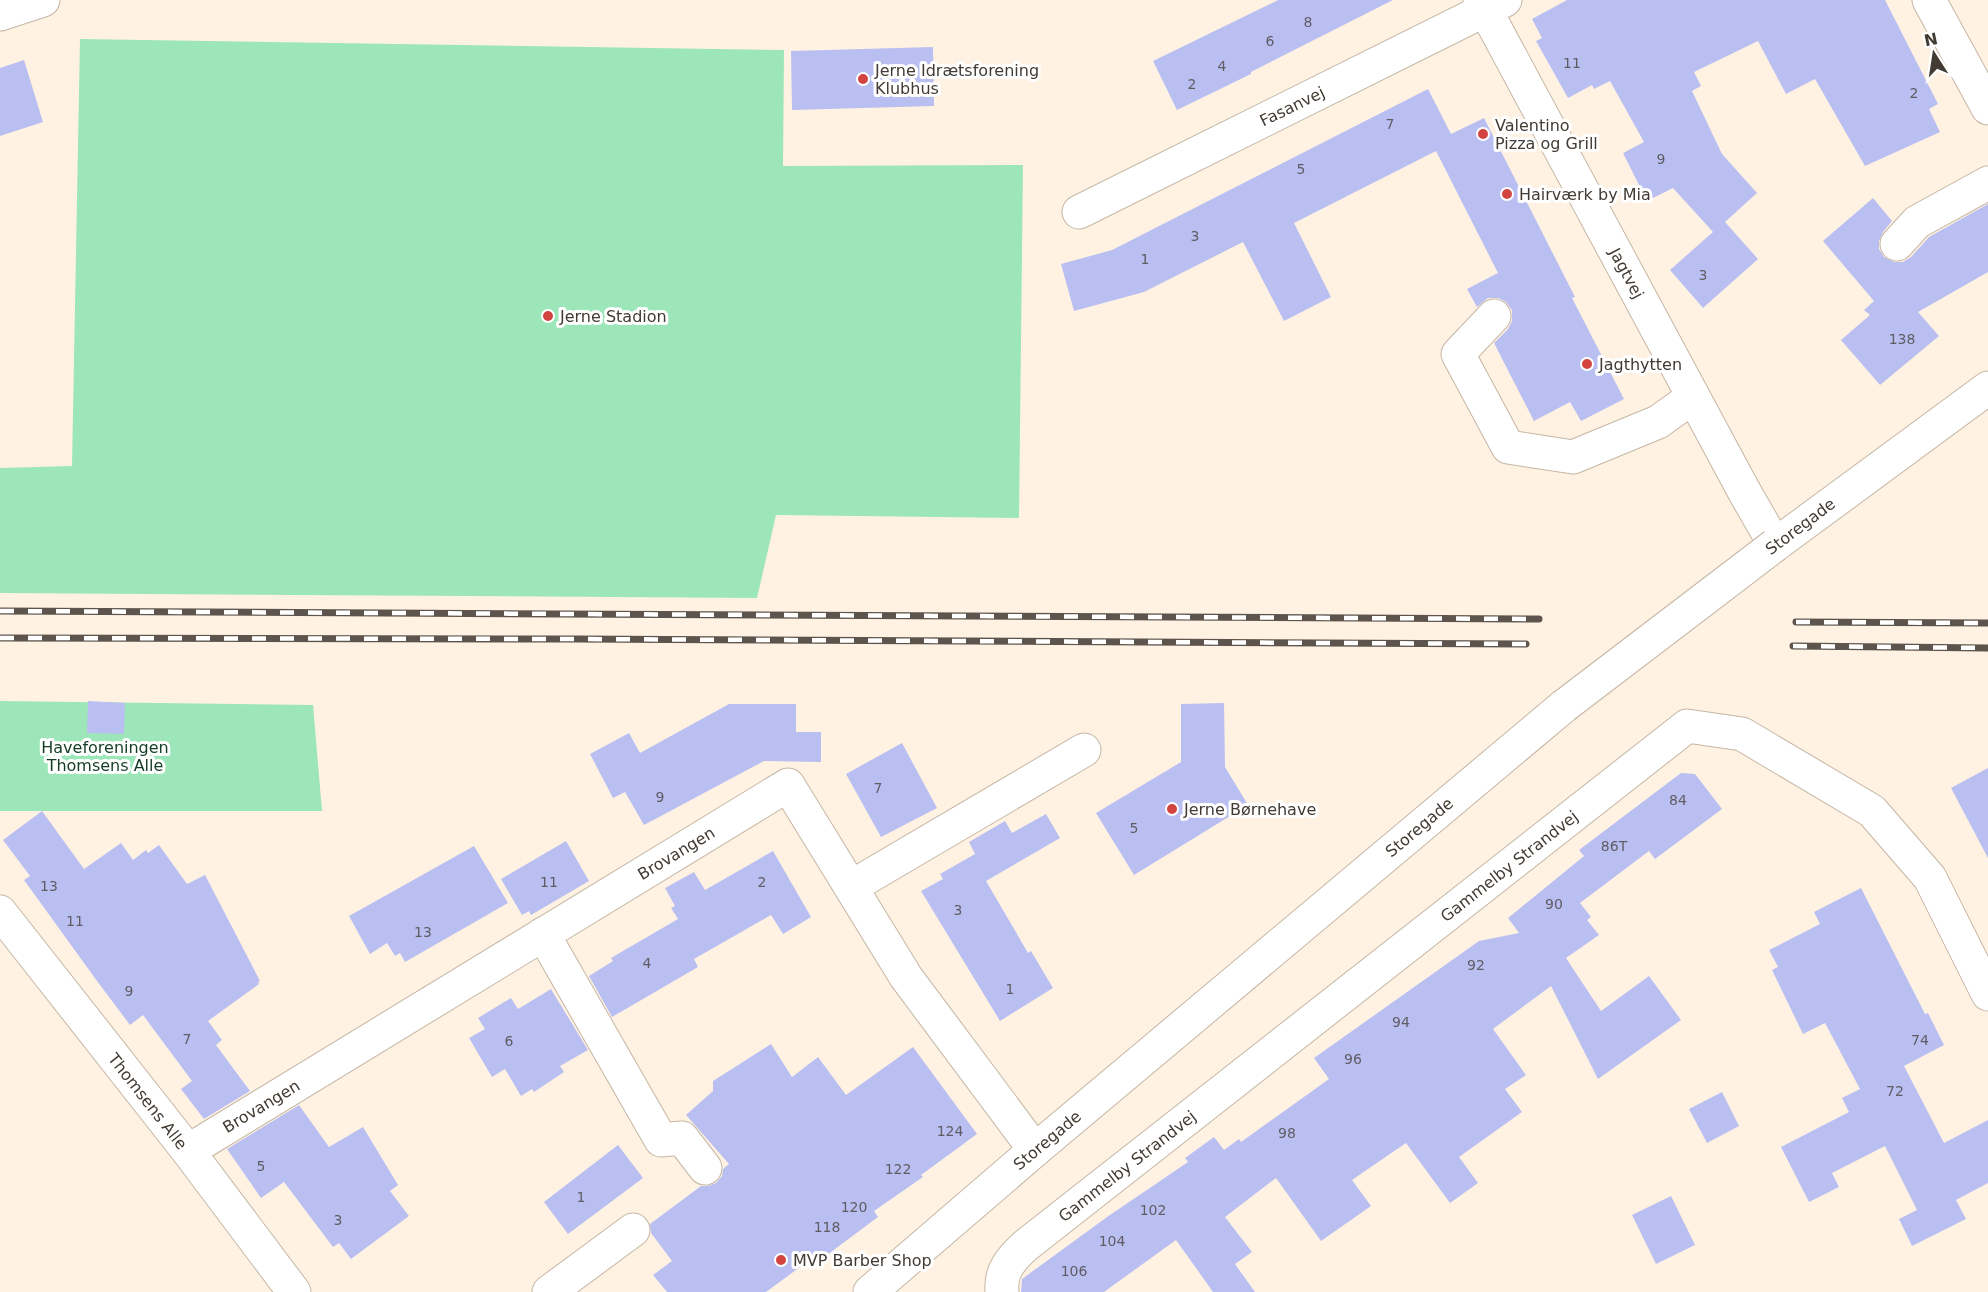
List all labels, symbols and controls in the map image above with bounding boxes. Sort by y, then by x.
house number: 8 [1304,14,1312,30]
north arrow [1904,24,1964,84]
text: N [1922,29,1940,51]
house number: 6 [1266,33,1275,49]
house number: 11 [1563,55,1581,71]
house number: 4 [1218,58,1227,74]
place label: Jerne Idrætsforening Klubhus [874,61,1039,98]
marker: Jerne Idrætsforening Klubhus [856,72,870,86]
house number: 2 [1188,76,1196,92]
street label: Fasanvej [1257,83,1328,130]
house number: 2 [1910,85,1918,101]
house number: 7 [1386,116,1394,132]
place label: Valentino Pizza og Grill [1495,116,1598,153]
marker: Valentino Pizza og Grill [1476,127,1490,141]
house number: 9 [1657,151,1665,167]
house number: 5 [1297,161,1305,177]
place label: Hairværk by Mia [1519,185,1651,204]
marker: Hairværk by Mia [1500,187,1514,201]
house number: 3 [1191,228,1199,244]
street label: Jagtvej [1605,244,1648,302]
house number: 1 [1141,251,1149,267]
house number: 3 [1699,267,1707,283]
place label: Jerne Stadion [559,307,667,326]
marker: Jerne Stadion [541,309,555,323]
house number: 138 [1889,331,1915,347]
place label: Jagthytten [1598,355,1682,374]
marker: Jagthytten [1580,357,1594,371]
street label: Storegade [1762,494,1839,559]
park label: Haveforeningen Thomsens Alle [41,738,169,775]
house number: 7 [874,780,882,796]
house number: 9 [656,789,664,805]
house number: 84 [1669,792,1687,808]
street label: Storegade [1382,794,1457,861]
place label: Jerne Børnehave [1183,800,1316,819]
marker: Jerne Børnehave [1165,802,1179,816]
street label: Gammelby Strandvej [1437,807,1582,926]
house number: 5 [1130,820,1138,836]
street label: Brovangen [634,823,718,884]
house number: 86T [1601,838,1628,854]
house number: 11 [540,874,558,890]
house number: 2 [758,874,766,890]
house number: 13 [40,878,58,894]
house number: 90 [1545,896,1563,912]
house number: 3 [954,902,962,918]
house number: 11 [66,913,84,929]
house number: 13 [414,924,432,940]
house number: 4 [643,955,652,971]
house number: 92 [1467,957,1485,973]
house number: 1 [1006,981,1014,997]
house number: 9 [125,983,133,999]
house number: 94 [1392,1014,1410,1030]
house number: 7 [183,1031,191,1047]
house number: 74 [1911,1032,1929,1048]
house number: 6 [505,1033,514,1049]
street label: Thomsens Alle [104,1049,191,1153]
house number: 96 [1344,1051,1362,1067]
street label: Brovangen [219,1076,303,1137]
house number: 72 [1886,1083,1904,1099]
street label: Storegade [1010,1107,1085,1174]
street label: Gammelby Strandvej [1055,1107,1200,1226]
house number: 124 [937,1123,963,1139]
house number: 98 [1278,1125,1296,1141]
house number: 5 [257,1158,265,1174]
house number: 122 [885,1161,911,1177]
house number: 1 [577,1189,585,1205]
house number: 120 [841,1199,867,1215]
house number: 102 [1140,1202,1166,1218]
house number: 3 [334,1212,342,1228]
house number: 118 [814,1219,840,1235]
house number: 104 [1099,1233,1125,1249]
place label: MVP Barber Shop [793,1251,932,1270]
marker: MVP Barber Shop [774,1253,788,1267]
house number: 106 [1061,1263,1087,1279]

